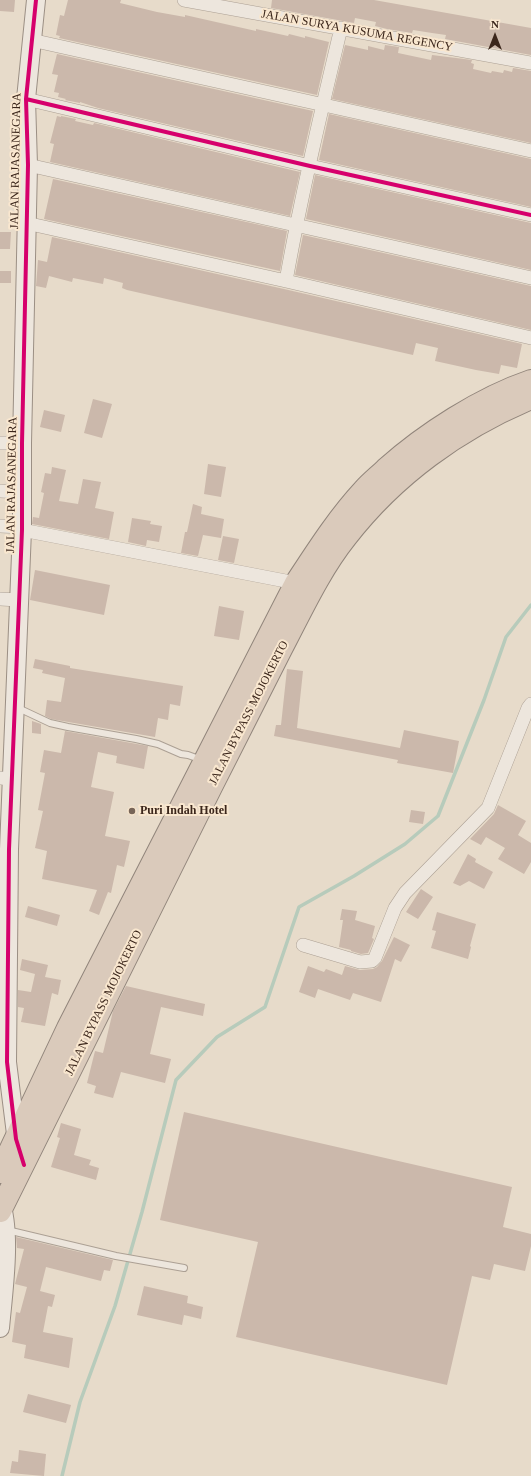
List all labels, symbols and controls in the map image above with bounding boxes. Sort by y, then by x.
street label: JALAN SURYA KUSUMA REGENCY [260,7,454,55]
north arrow [475,16,515,56]
text: N [491,18,499,30]
street label: JALAN RAJASANEGARA [8,93,24,229]
street label: JALAN RAJASANEGARA [4,417,20,553]
street label: JALAN BYPASS MOJOKERTO [206,638,292,788]
place label: Puri Indah Hotel [140,804,227,818]
marker: Puri Indah Hotel [127,806,137,816]
street label: JALAN BYPASS MOJOKERTO [62,928,146,1078]

